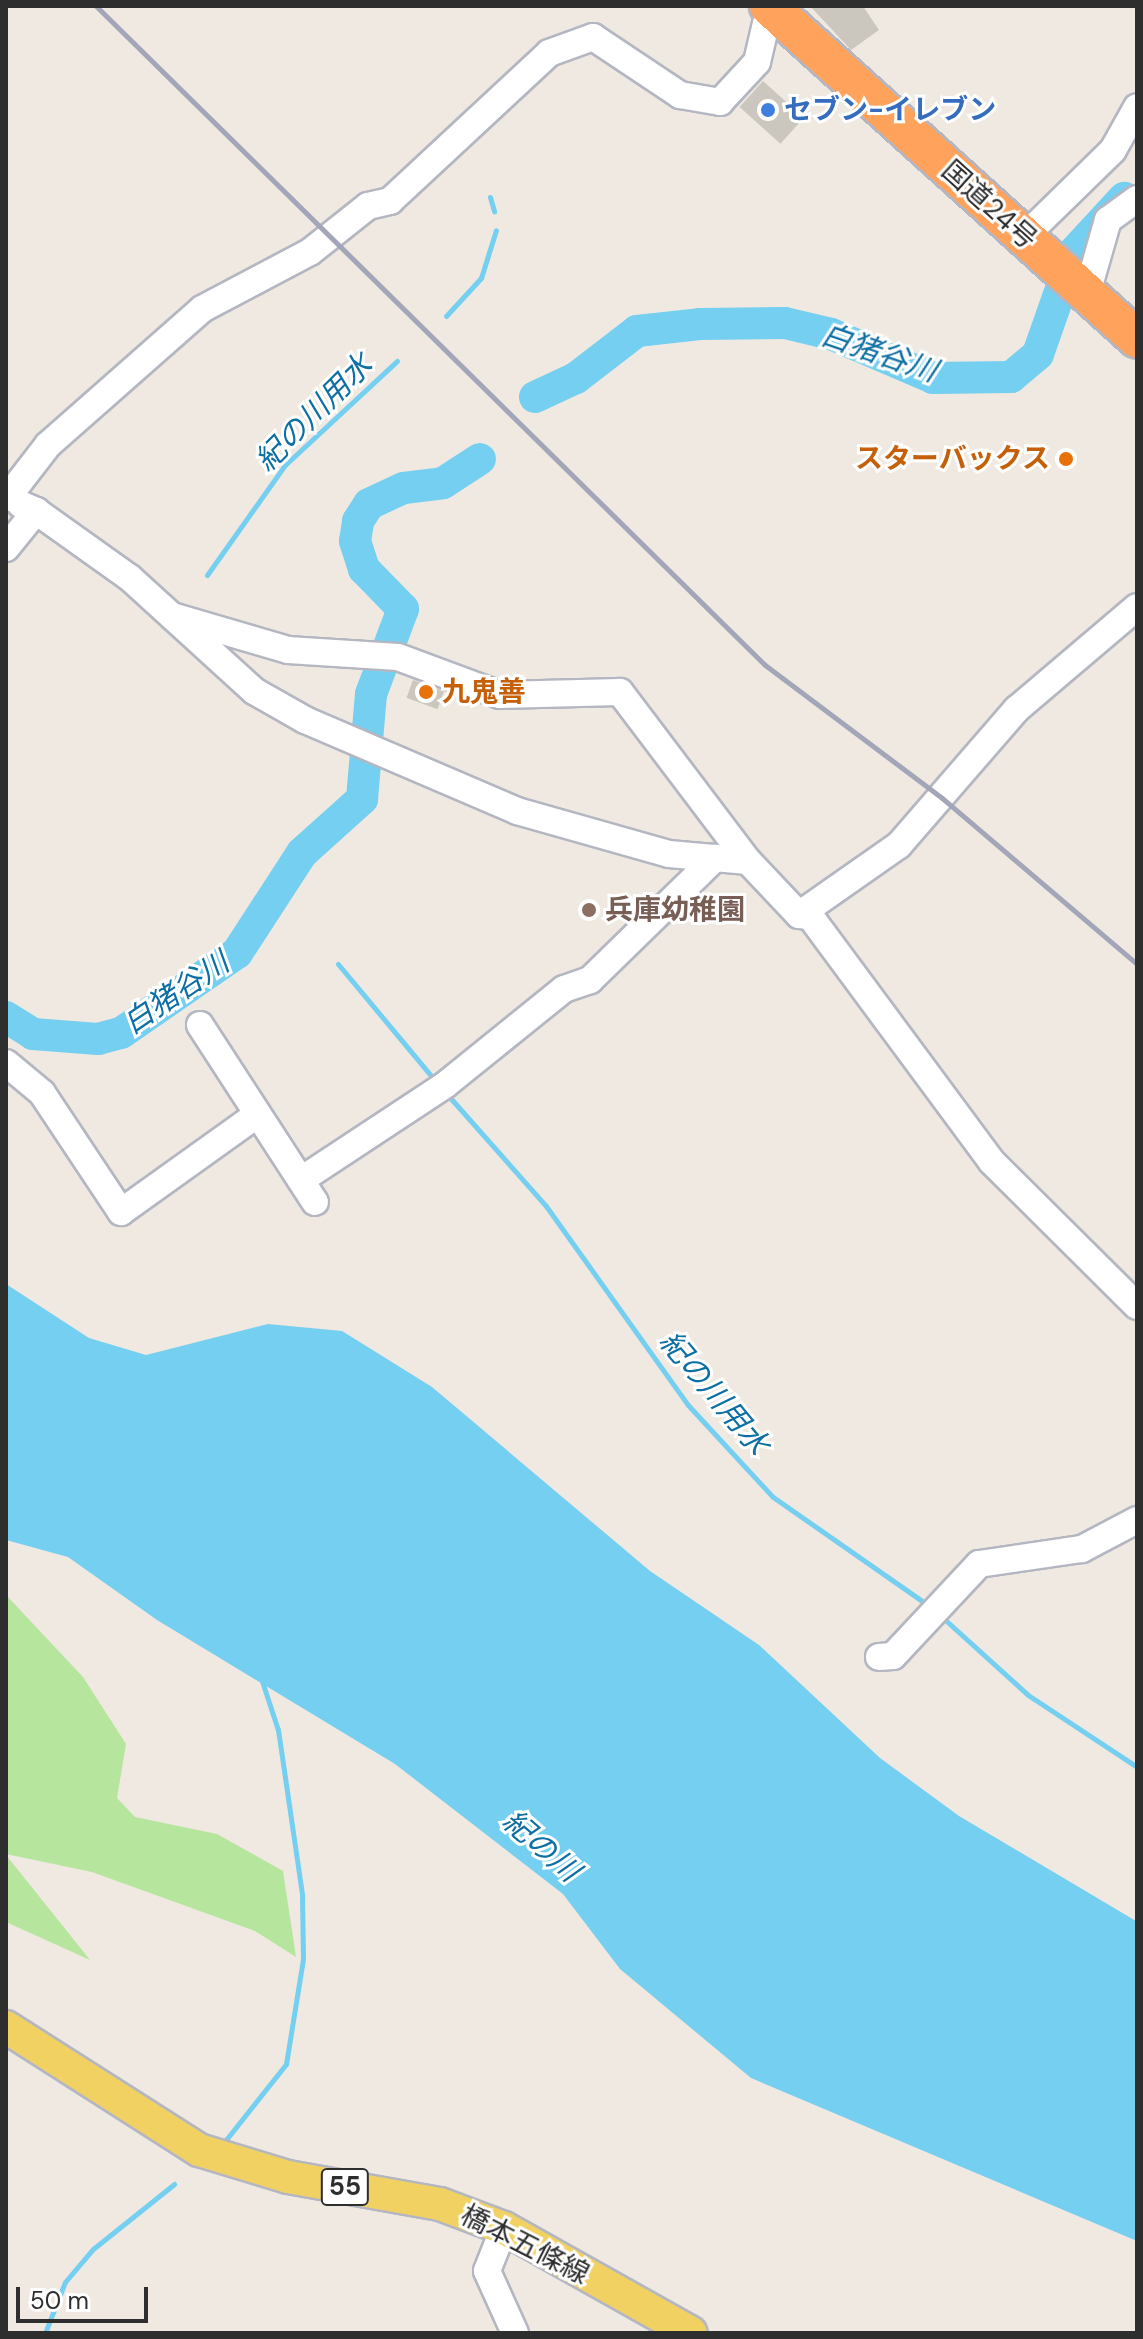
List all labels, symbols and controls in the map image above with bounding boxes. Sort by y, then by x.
place label: セブン-イレブン [784,93,996,127]
marker: セブン-イレブン [759,101,777,119]
street label: 国道24号 [934,153,1044,257]
water label: 白猪谷川 [816,316,942,390]
water label: 紀の川用水 [248,347,380,479]
place label: スターバックス [854,442,1050,476]
marker: スターバックス [1057,450,1075,468]
place label: 九鬼善 [442,675,526,709]
marker: 九鬼善 [417,683,435,701]
place label: 兵庫幼稚園 [605,893,745,927]
marker: 兵庫幼稚園 [580,901,598,919]
water label: 白猪谷川 [116,945,236,1041]
water label: 紀の川用水 [652,1324,776,1462]
water label: 紀の川 [495,1803,587,1889]
road number: 55 [319,2165,371,2209]
street label: 橋本五條線 [455,2198,595,2292]
scale bar [20,2271,152,2321]
text: 50 m [30,2285,89,2316]

